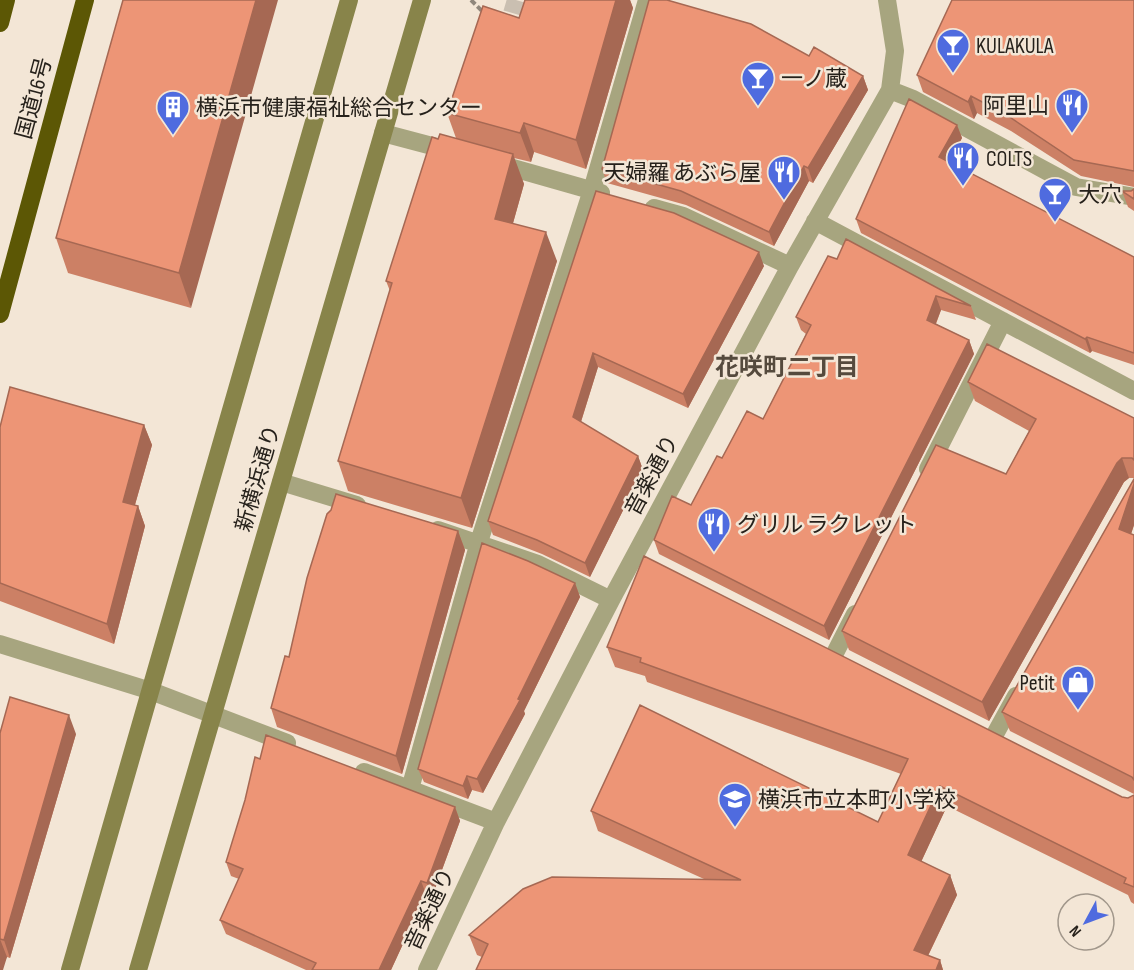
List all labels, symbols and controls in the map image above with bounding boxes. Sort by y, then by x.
bar icon: KULAKULA [935,27,971,74]
place label: KULAKULA [976,33,1054,60]
street label: 国道16号 [11,55,58,142]
bar icon: 一ノ蔵 [740,60,776,107]
place label: 一ノ蔵 [781,66,847,93]
restaurant icon: 阿里山 [1054,87,1090,134]
building icon: 横浜市健康福祉総合センター [155,89,191,136]
place label: 阿里山 [983,93,1049,120]
place label: 横浜市健康福祉総合センター [196,95,482,122]
restaurant icon: COLTS [945,140,981,187]
place label: COLTS [986,146,1032,173]
restaurant icon: 天婦羅 あぶら屋 [766,154,802,201]
place label: 天婦羅 あぶら屋 [604,160,761,187]
bar icon: 大穴 [1037,176,1073,223]
place label: 大穴 [1078,182,1122,209]
district label: 花咲町二丁目 [715,353,859,382]
street label: 新横浜通り [230,422,287,535]
street label: 音楽通り [620,431,685,521]
restaurant icon: グリル ラクレット [696,506,732,553]
place label: グリル ラクレット [737,512,917,539]
shop icon: Petit [1060,664,1096,711]
place label: Petit [1019,670,1055,697]
school or university icon: 横浜市立本町小学校 [717,781,753,828]
place label: 横浜市立本町小学校 [758,787,956,814]
street label: 音楽通り [400,864,461,955]
north arrow [1056,892,1116,952]
text: N [1066,921,1086,940]

